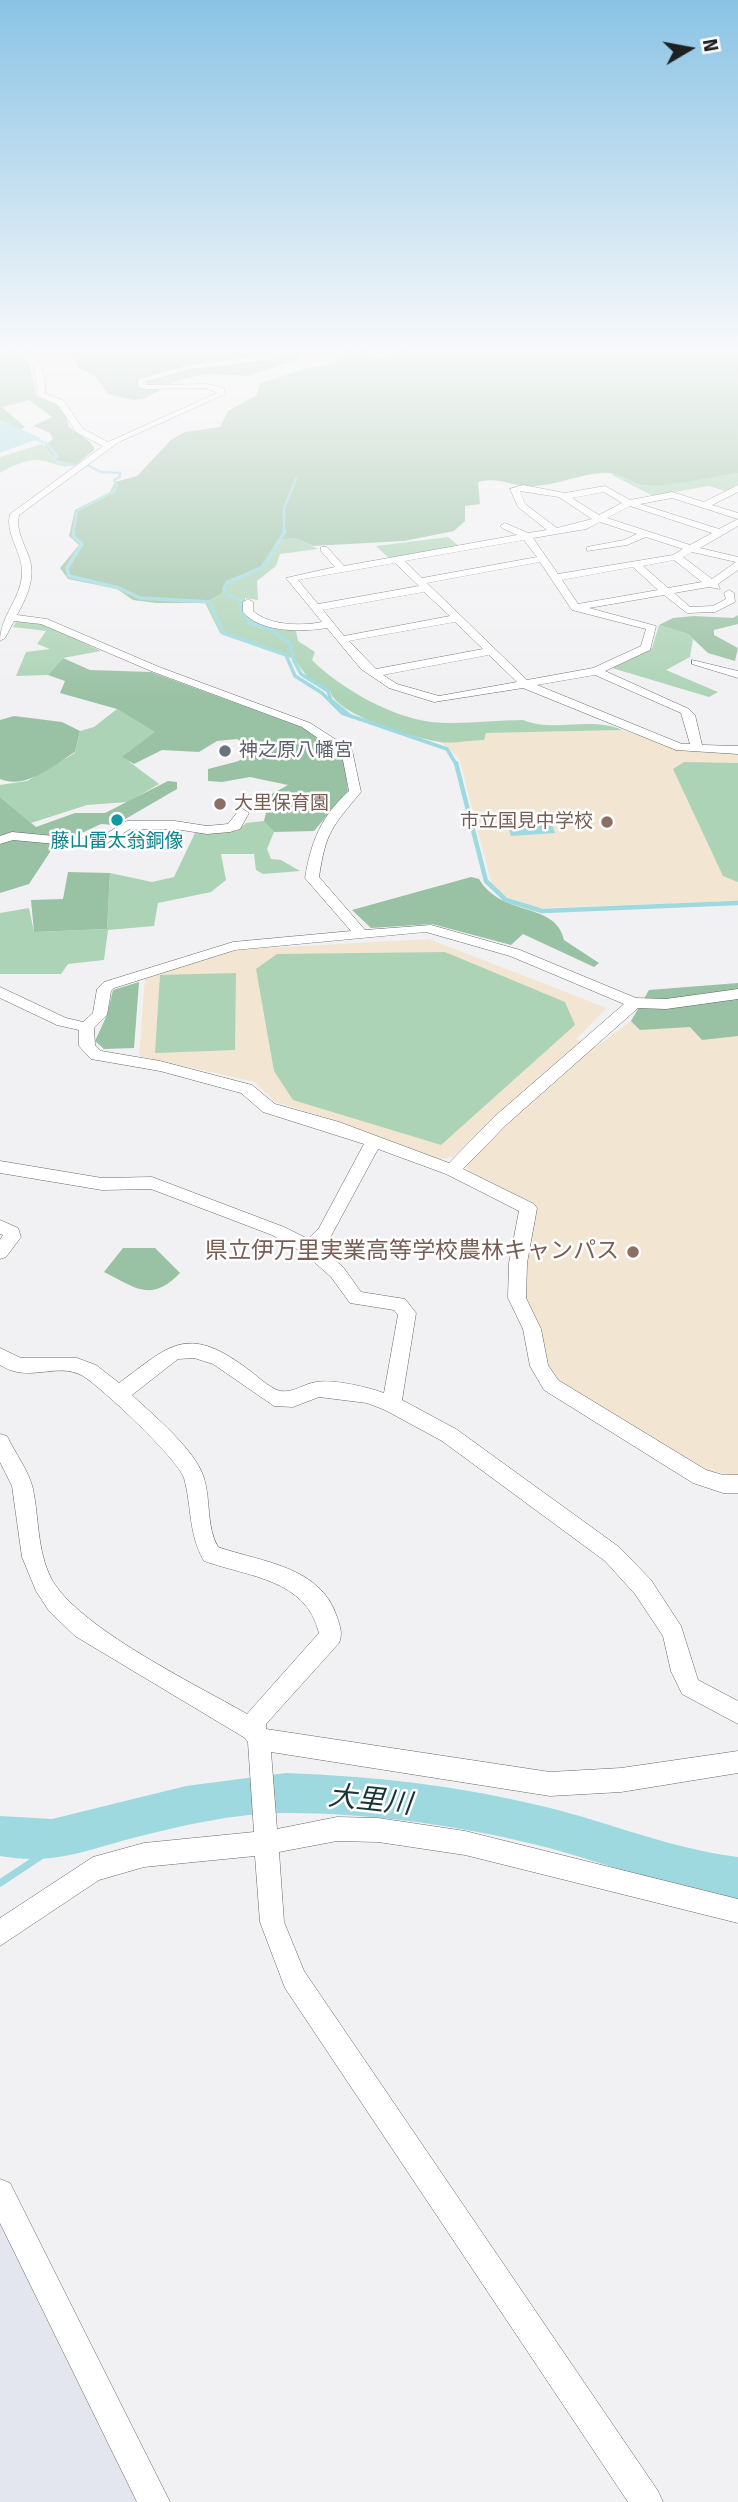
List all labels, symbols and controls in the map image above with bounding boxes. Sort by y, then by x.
north arrow [654,14,724,84]
text: N [698,37,723,53]
place label: 神之原八幡宮 [239,740,353,762]
marker: 神之原八幡宮 [217,743,233,759]
place label: 大里保育園 [234,793,329,815]
marker: 大里保育園 [212,796,228,812]
place label: 市立国見中学校 [460,811,593,833]
marker: 藤山雷太翁銅像 [109,812,125,828]
marker: 市立国見中学校 [599,814,615,830]
place label: 藤山雷太翁銅像 [51,831,183,853]
place label: 県立伊万里実業高等学校農林キャンパス [205,1238,619,1266]
marker: 県立伊万里実業高等学校農林キャンパス [625,1244,641,1260]
water label: 大里川 [326,1780,414,1822]

